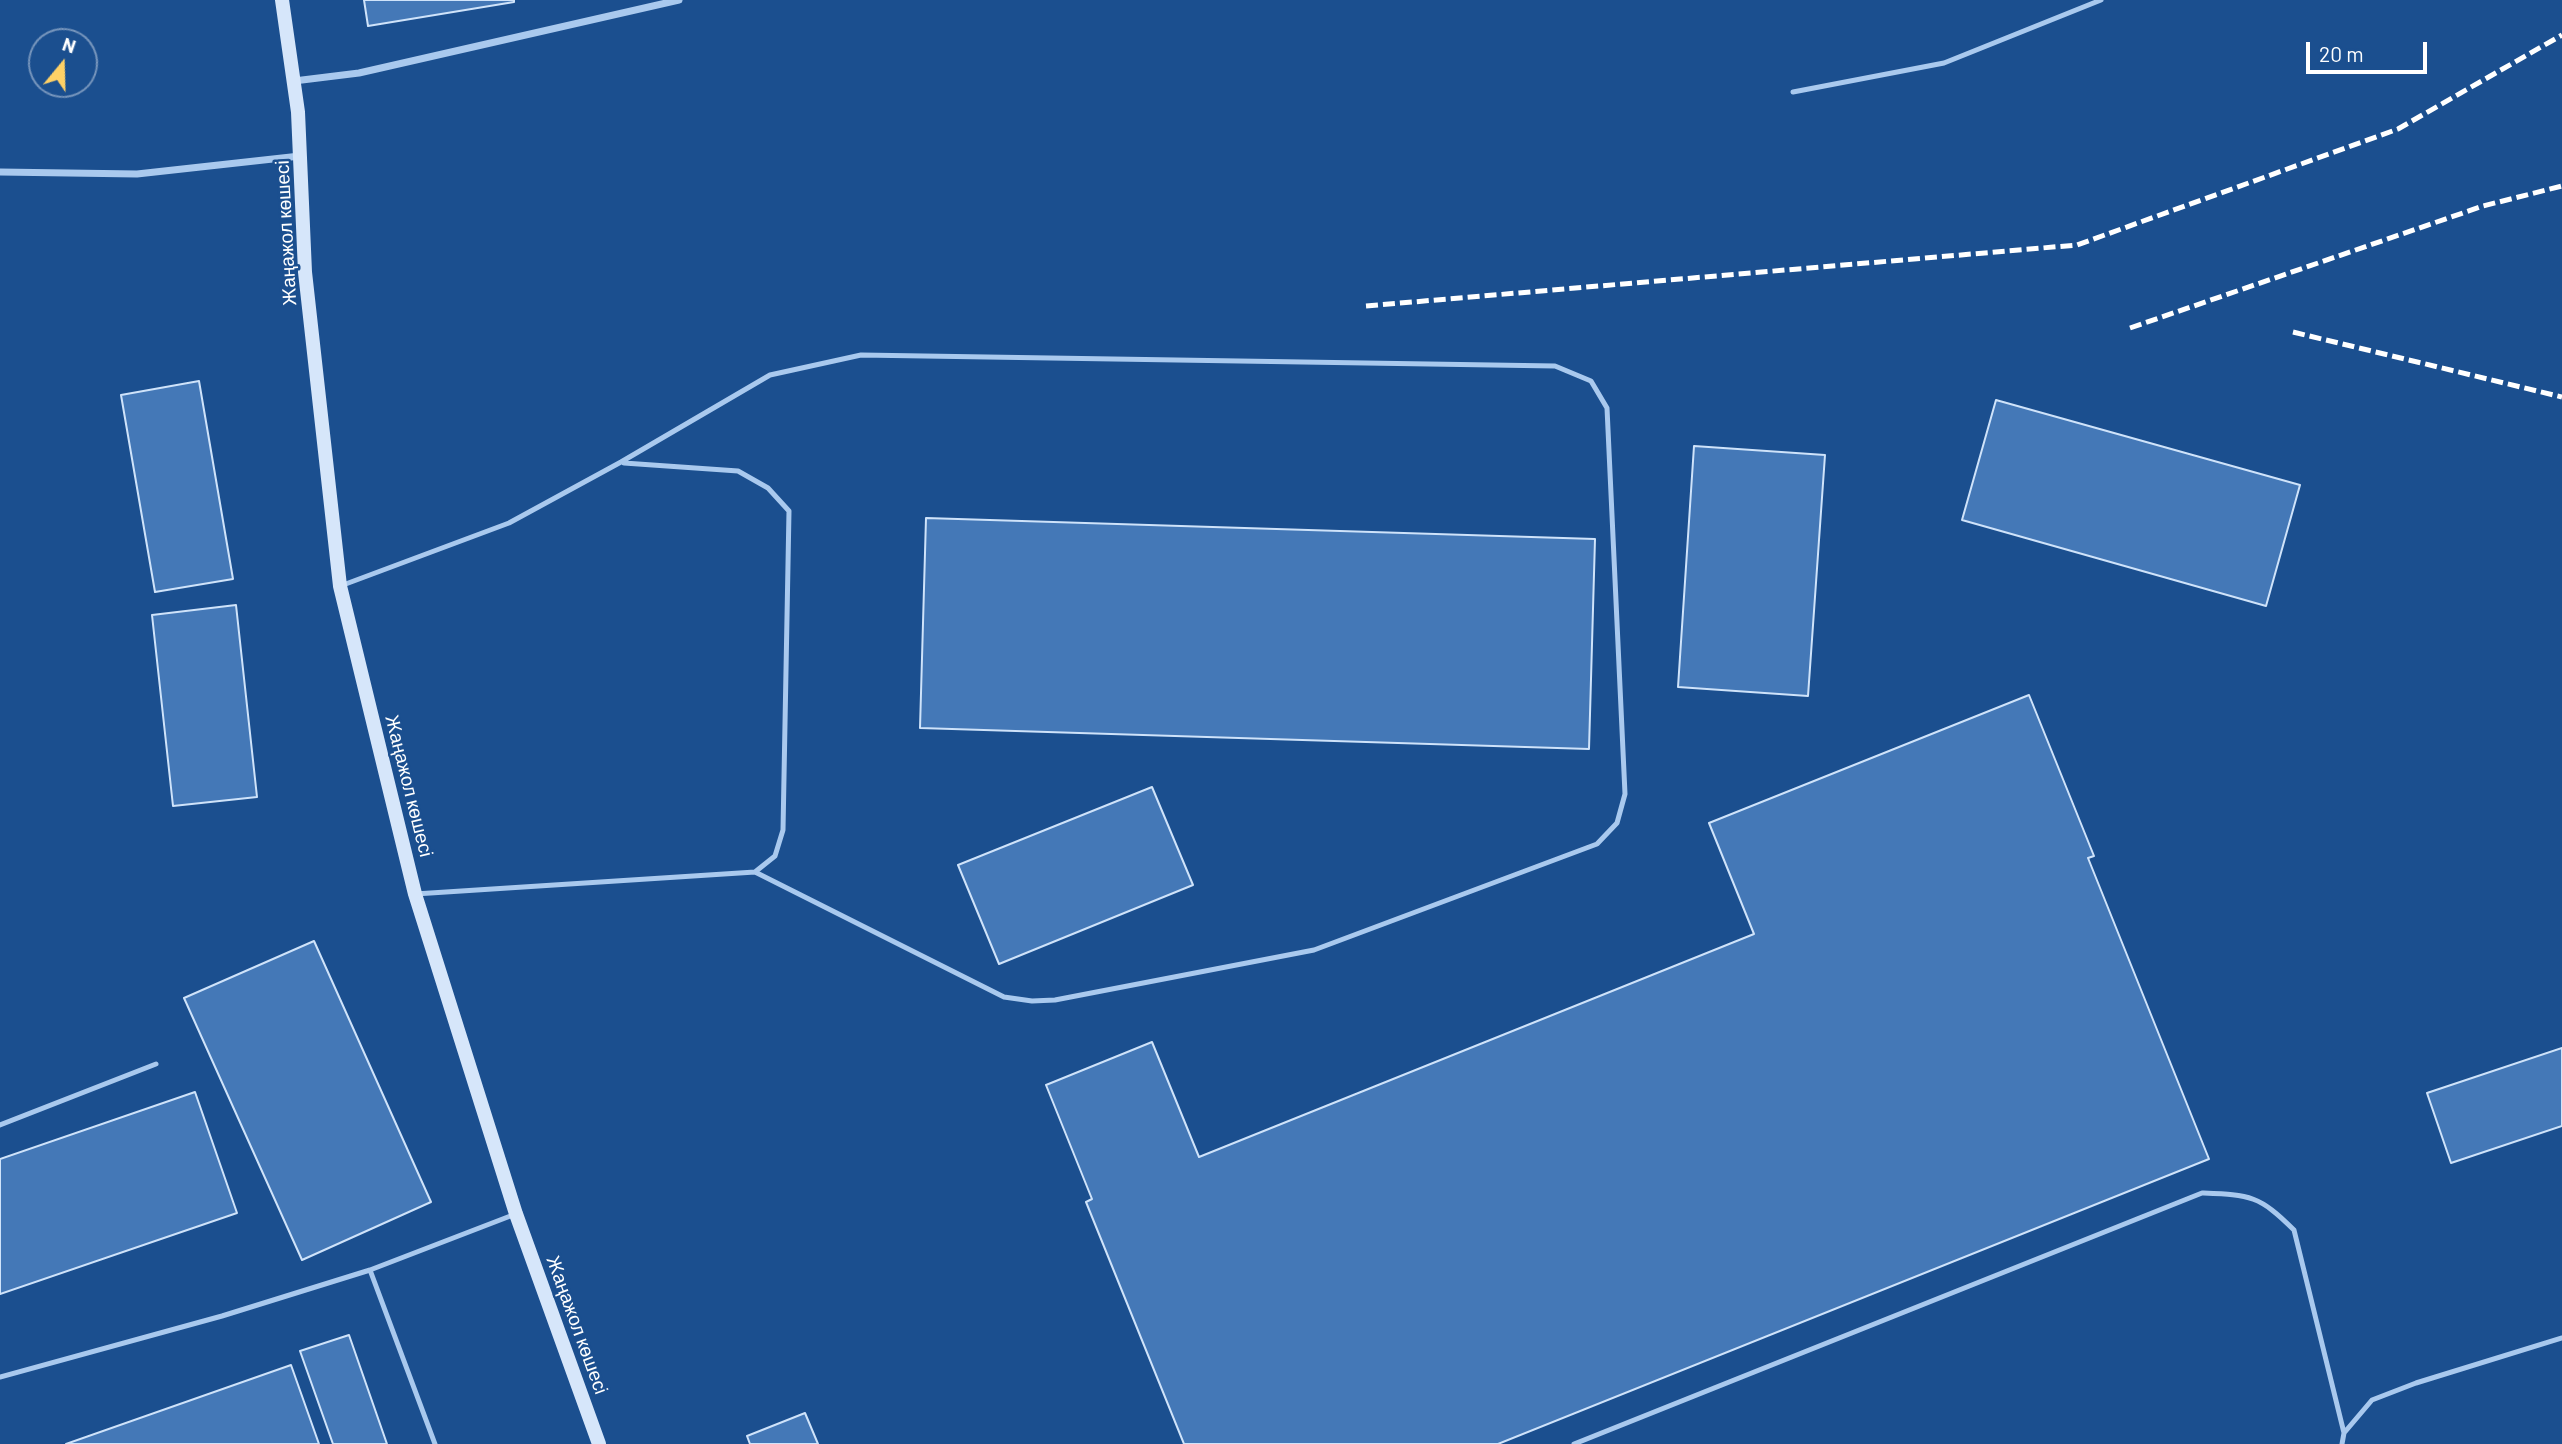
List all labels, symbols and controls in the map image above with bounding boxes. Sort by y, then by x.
north arrow [28,28,98,98]
scale bar [2310,28,2431,72]
text: N [60,32,79,57]
text: 20 m [2319,41,2364,66]
street label: Жаңажол көшесі [271,160,301,306]
street label: Жаңажол көшесі [380,713,438,859]
street label: Жаңажол көшесі [541,1253,613,1397]

